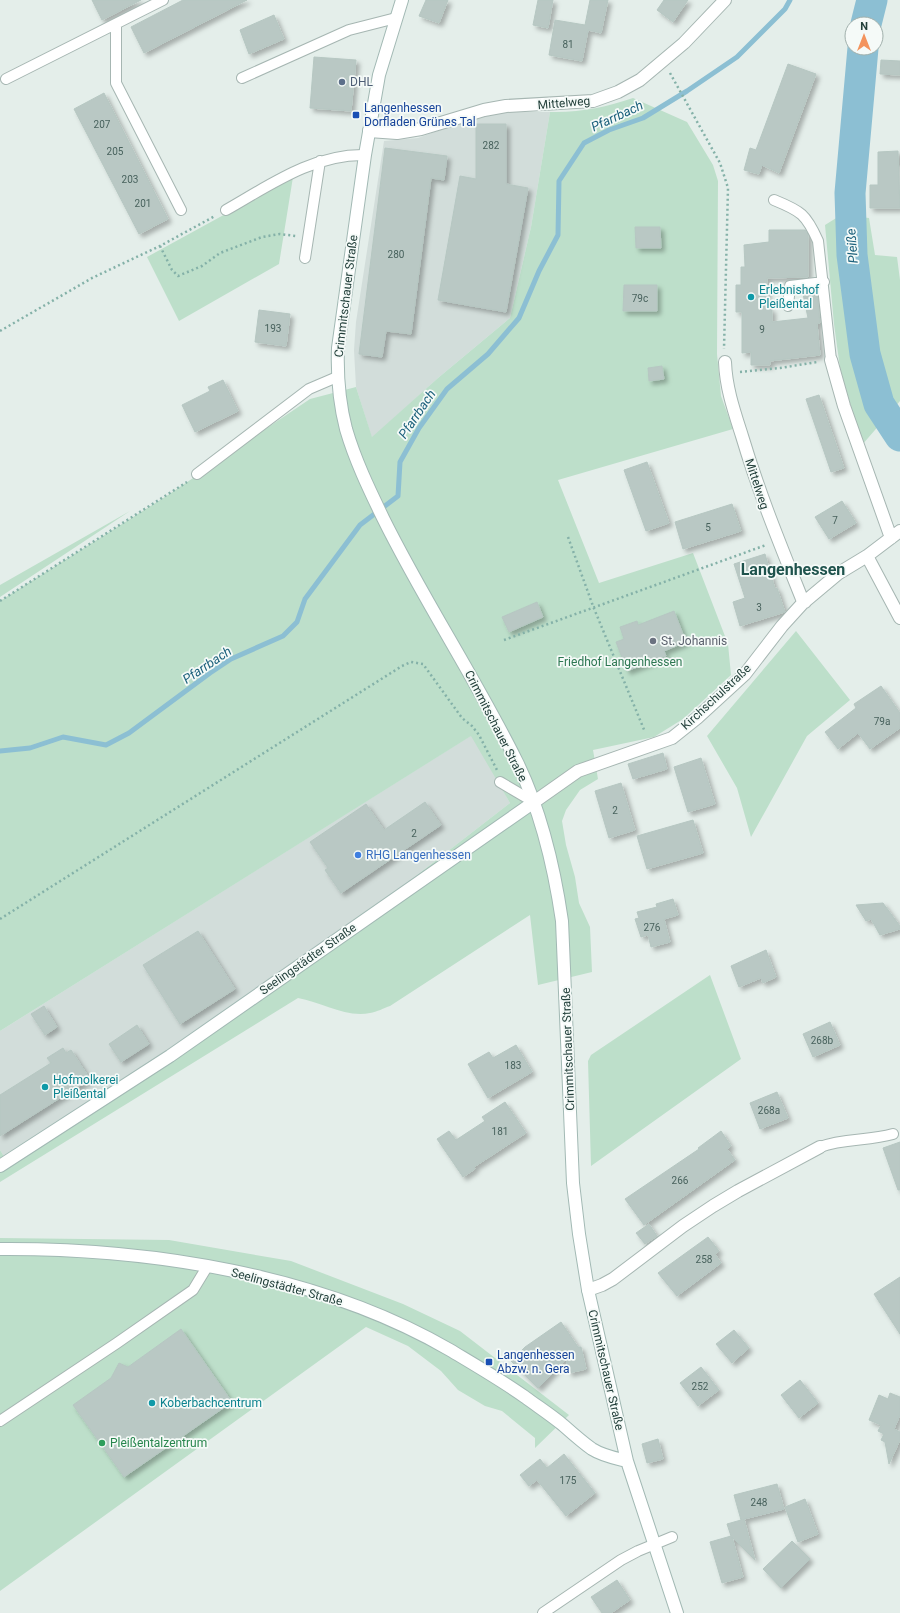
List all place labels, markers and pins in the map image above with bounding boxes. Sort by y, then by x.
place label: DHL [350,75,373,89]
marker: DHL [337,77,347,87]
place label: Langenhessen Dorfladen Grünes Tal [364,101,476,129]
marker: Langenhessen Dorfladen Grünes Tal [351,110,361,120]
place label: Erlebnishof Pleißental [759,283,820,311]
marker: Erlebnishof Pleißental [746,292,756,302]
place label: St. Johannis [661,634,727,648]
marker: St. Johannis [648,636,658,646]
place label: RHG Langenhessen [366,848,471,862]
marker: RHG Langenhessen [353,850,363,860]
place label: Hofmolkerei Pleißental [53,1073,119,1101]
marker: Hofmolkerei Pleißental [40,1082,50,1092]
place label: Langenhessen Abzw. n. Gera [497,1348,575,1376]
marker: Langenhessen Abzw. n. Gera [484,1357,494,1367]
place label: Koberbachcentrum [160,1396,262,1410]
marker: Koberbachcentrum [147,1398,157,1408]
place label: Pleißentalzentrum [110,1436,207,1450]
marker: Pleißentalzentrum [97,1438,107,1448]

